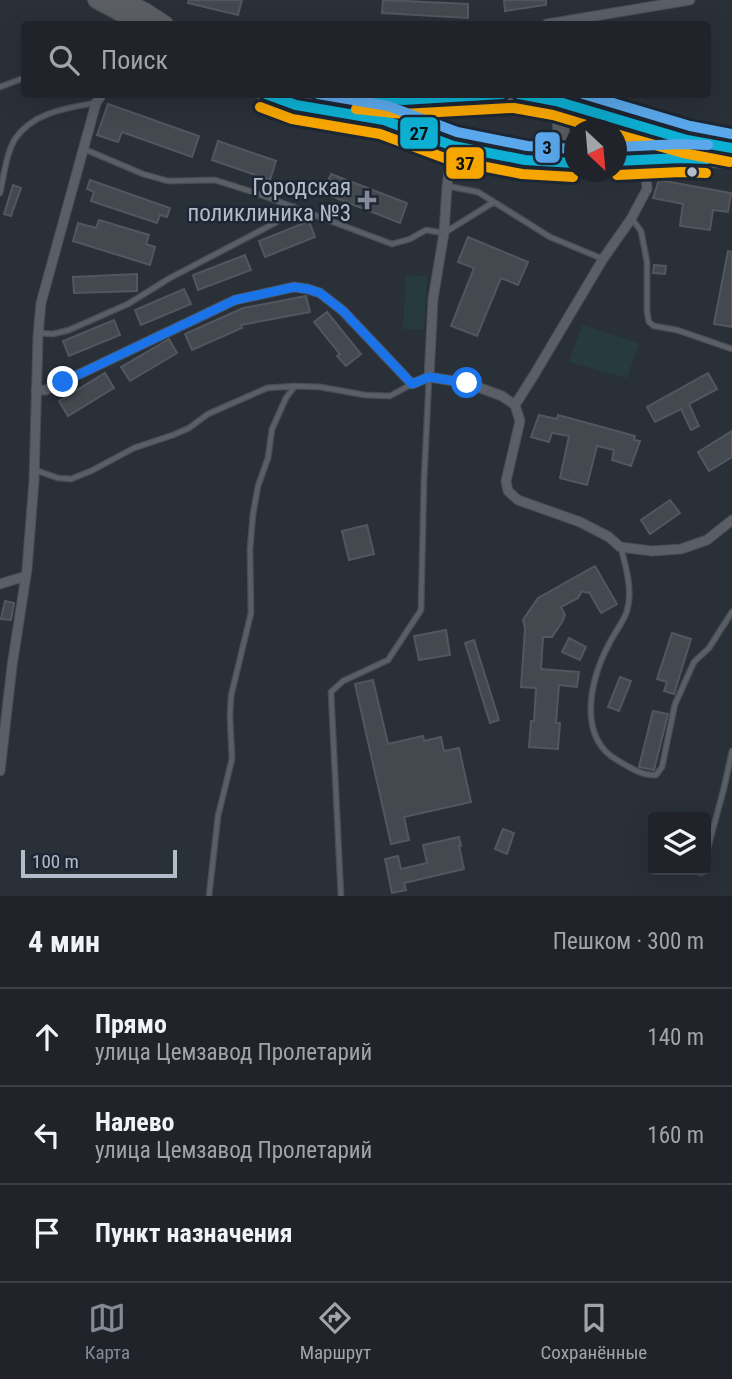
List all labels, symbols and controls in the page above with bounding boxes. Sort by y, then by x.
search box [21,21,711,98]
icon: search [45,41,83,79]
text: Поиск [101,45,168,75]
line badge: 27 [399,116,439,150]
north arrow [564,119,627,182]
text: 27 [409,122,429,145]
line badge: 3 [534,131,561,164]
text: 3 [542,136,552,159]
line badge: 37 [445,146,485,180]
text: 37 [455,152,475,175]
unlabelled marker [685,165,699,179]
place label: Городская поликлиника №3 [187,174,351,227]
marker: Городская поликлиника №3 [357,190,377,210]
route end [47,366,78,397]
route start [451,367,482,398]
map controls [648,812,711,875]
button: layers [648,812,711,875]
scale bar [21,847,177,879]
text: 100 m [32,850,79,873]
text: 4 мин [28,924,100,959]
text: Пешком · 300 m [553,928,704,955]
text: Прямо [95,1009,167,1039]
icon: ahead [28,1018,66,1056]
text: 140 m [647,1024,704,1051]
text: улица Цемзавод Пролетарий [95,1039,372,1066]
text: Налево [95,1107,175,1137]
icon: left [28,1116,66,1154]
text: 160 m [647,1122,704,1149]
text: улица Цемзавод Пролетарий [95,1137,372,1164]
icon: arrive [28,1214,66,1252]
text: Пункт назначения [95,1218,293,1248]
tab: Карта [85,1299,130,1364]
tab: Маршрут [300,1299,371,1364]
tab: Сохранённые [541,1299,647,1364]

